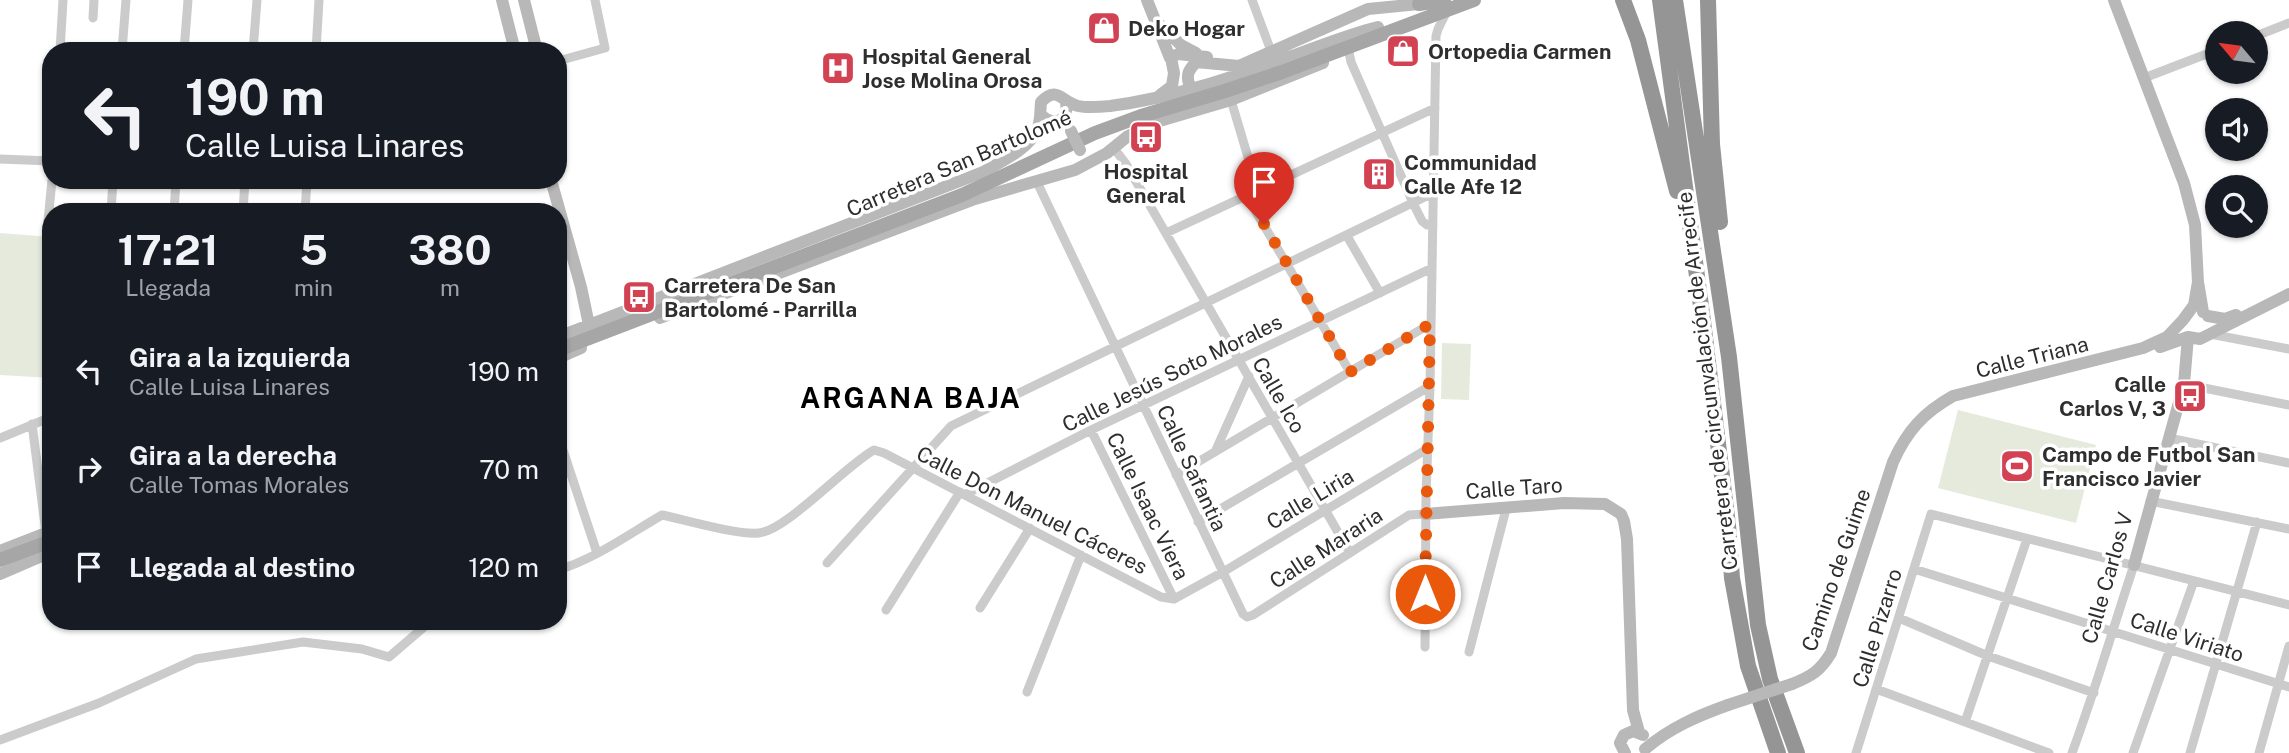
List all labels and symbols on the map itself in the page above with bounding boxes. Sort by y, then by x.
shop icon: Deko Hogar [1085,9,1123,47]
place label: Deko Hogar [1128,16,1245,41]
north arrow [2205,21,2268,84]
shop icon: Ortopedia Carmen [1384,32,1422,70]
place label: Ortopedia Carmen [1428,39,1611,64]
place label: Hospital General Jose Molina Orosa [862,44,1042,93]
hospital icon: Hospital General Jose Molina Orosa [819,49,857,87]
street label: Carretera San Bartolomé [843,104,1075,222]
bus stop icon: Hospital General [1127,118,1165,156]
place label: Communidad Calle Afe 12 [1404,150,1537,199]
pin [1234,152,1294,224]
building icon: Communidad Calle Afe 12 [1360,155,1398,193]
place label: Hospital General [1104,159,1189,208]
street label: Carretera de circunvalación de Arrecife [1671,190,1743,572]
place label: Carretera De San Bartolomé - Parrilla [664,273,857,322]
bus stop icon: Carretera De San Bartolomé - Parrilla [620,278,658,316]
street label: Calle Jesús Soto Morales [1058,309,1286,437]
street label: Calle Triana [1973,331,2091,383]
street label: Calle Ico [1247,353,1311,437]
place label: Calle Carlos V, 3 [2059,372,2166,421]
bus stop icon: Calle Carlos V, 3 [2171,377,2209,415]
district label: ARGANA BAJA [800,381,1022,414]
street label: Calle Safantia [1152,401,1232,535]
street label: Calle Isaac Viera [1101,428,1195,584]
street label: Calle Don Manuel Cáceres [912,441,1152,579]
place label: Campo de Futbol San Francisco Javier [2042,442,2256,491]
sports icon: Campo de Futbol San Francisco Javier [1998,447,2036,485]
street label: Calle Liria [1262,463,1358,535]
street label: Calle Taro [1465,472,1563,504]
street label: Camino de Guime [1796,485,1876,655]
street label: Calle Mararia [1265,502,1387,594]
street label: Calle Carlos V [2076,509,2138,647]
position arrow [1388,557,1462,631]
street label: Calle Pizarro [1847,565,1907,691]
street label: Calle Viriato [2127,607,2247,667]

